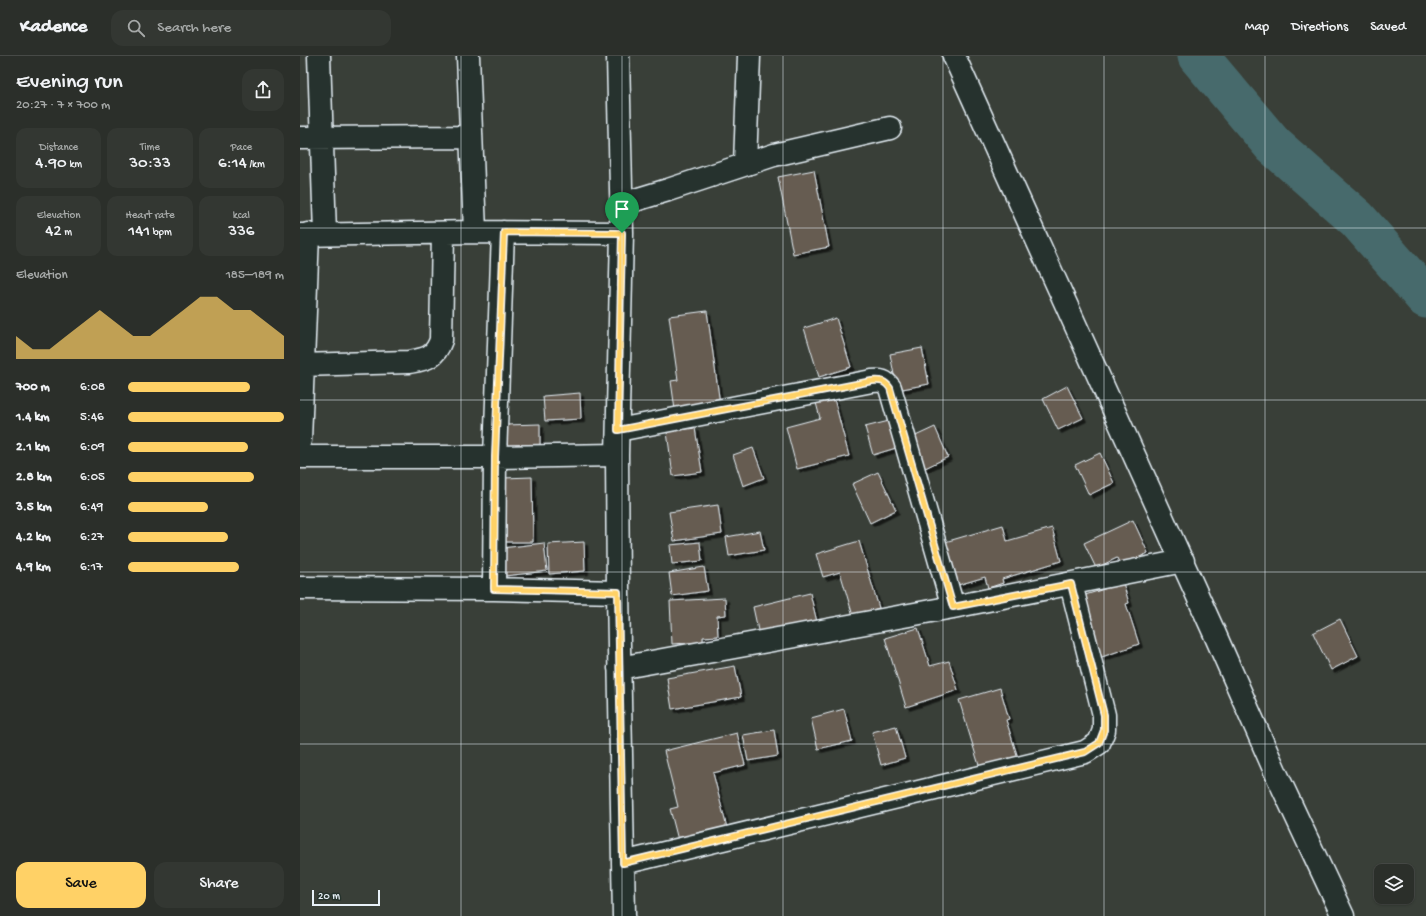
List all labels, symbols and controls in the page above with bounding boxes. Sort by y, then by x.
search box [111,10,391,46]
text: Kadence [20,16,87,39]
icon: search [125,17,147,39]
text: Search here [157,19,231,37]
text: Map [1245,19,1269,36]
text: Directions [1291,19,1348,36]
text: Saved [1370,19,1406,36]
button: share [242,69,284,111]
text: Evening run [16,70,123,96]
text: 20:27 · 7 × 700 m [16,98,110,113]
text: Distance [39,142,78,154]
text: Time [140,142,160,154]
text: Pace [231,142,252,154]
text: 4.90 [35,154,67,174]
text: 30:33 [129,154,171,174]
text: 6:14 [218,154,247,174]
text: km [67,159,82,171]
text: /km [247,159,265,171]
pin [605,192,639,233]
icon: arrive [611,198,633,220]
text: Elevation [37,210,81,222]
text: Heart rate [125,210,175,222]
text: kcal [233,210,250,222]
text: 42 [45,222,62,242]
text: 141 [128,222,150,242]
text: 336 [228,222,254,242]
text: m [62,227,72,239]
text: bpm [150,227,172,239]
text: Elevation [16,268,68,283]
text: 185–189 m [226,268,284,283]
text: 700 m [16,380,50,395]
text: 6:08 [80,380,105,395]
text: 1.4 km [16,410,50,425]
text: 5:46 [80,410,104,425]
text: 2.1 km [16,440,50,455]
text: 6:09 [80,440,105,455]
text: 2.8 km [16,470,52,485]
text: 6:05 [80,470,105,485]
text: 3.5 km [16,500,52,515]
text: 6:49 [80,500,103,515]
text: 4.2 km [16,530,51,545]
text: 6:27 [80,530,104,545]
text: 4.9 km [16,560,51,575]
text: 6:17 [80,560,103,575]
button: Save [16,862,146,908]
button: Share [154,862,284,908]
map controls [1374,864,1414,904]
button: layers [1374,864,1414,904]
scale bar [312,888,380,907]
text: 20 m [318,891,340,903]

